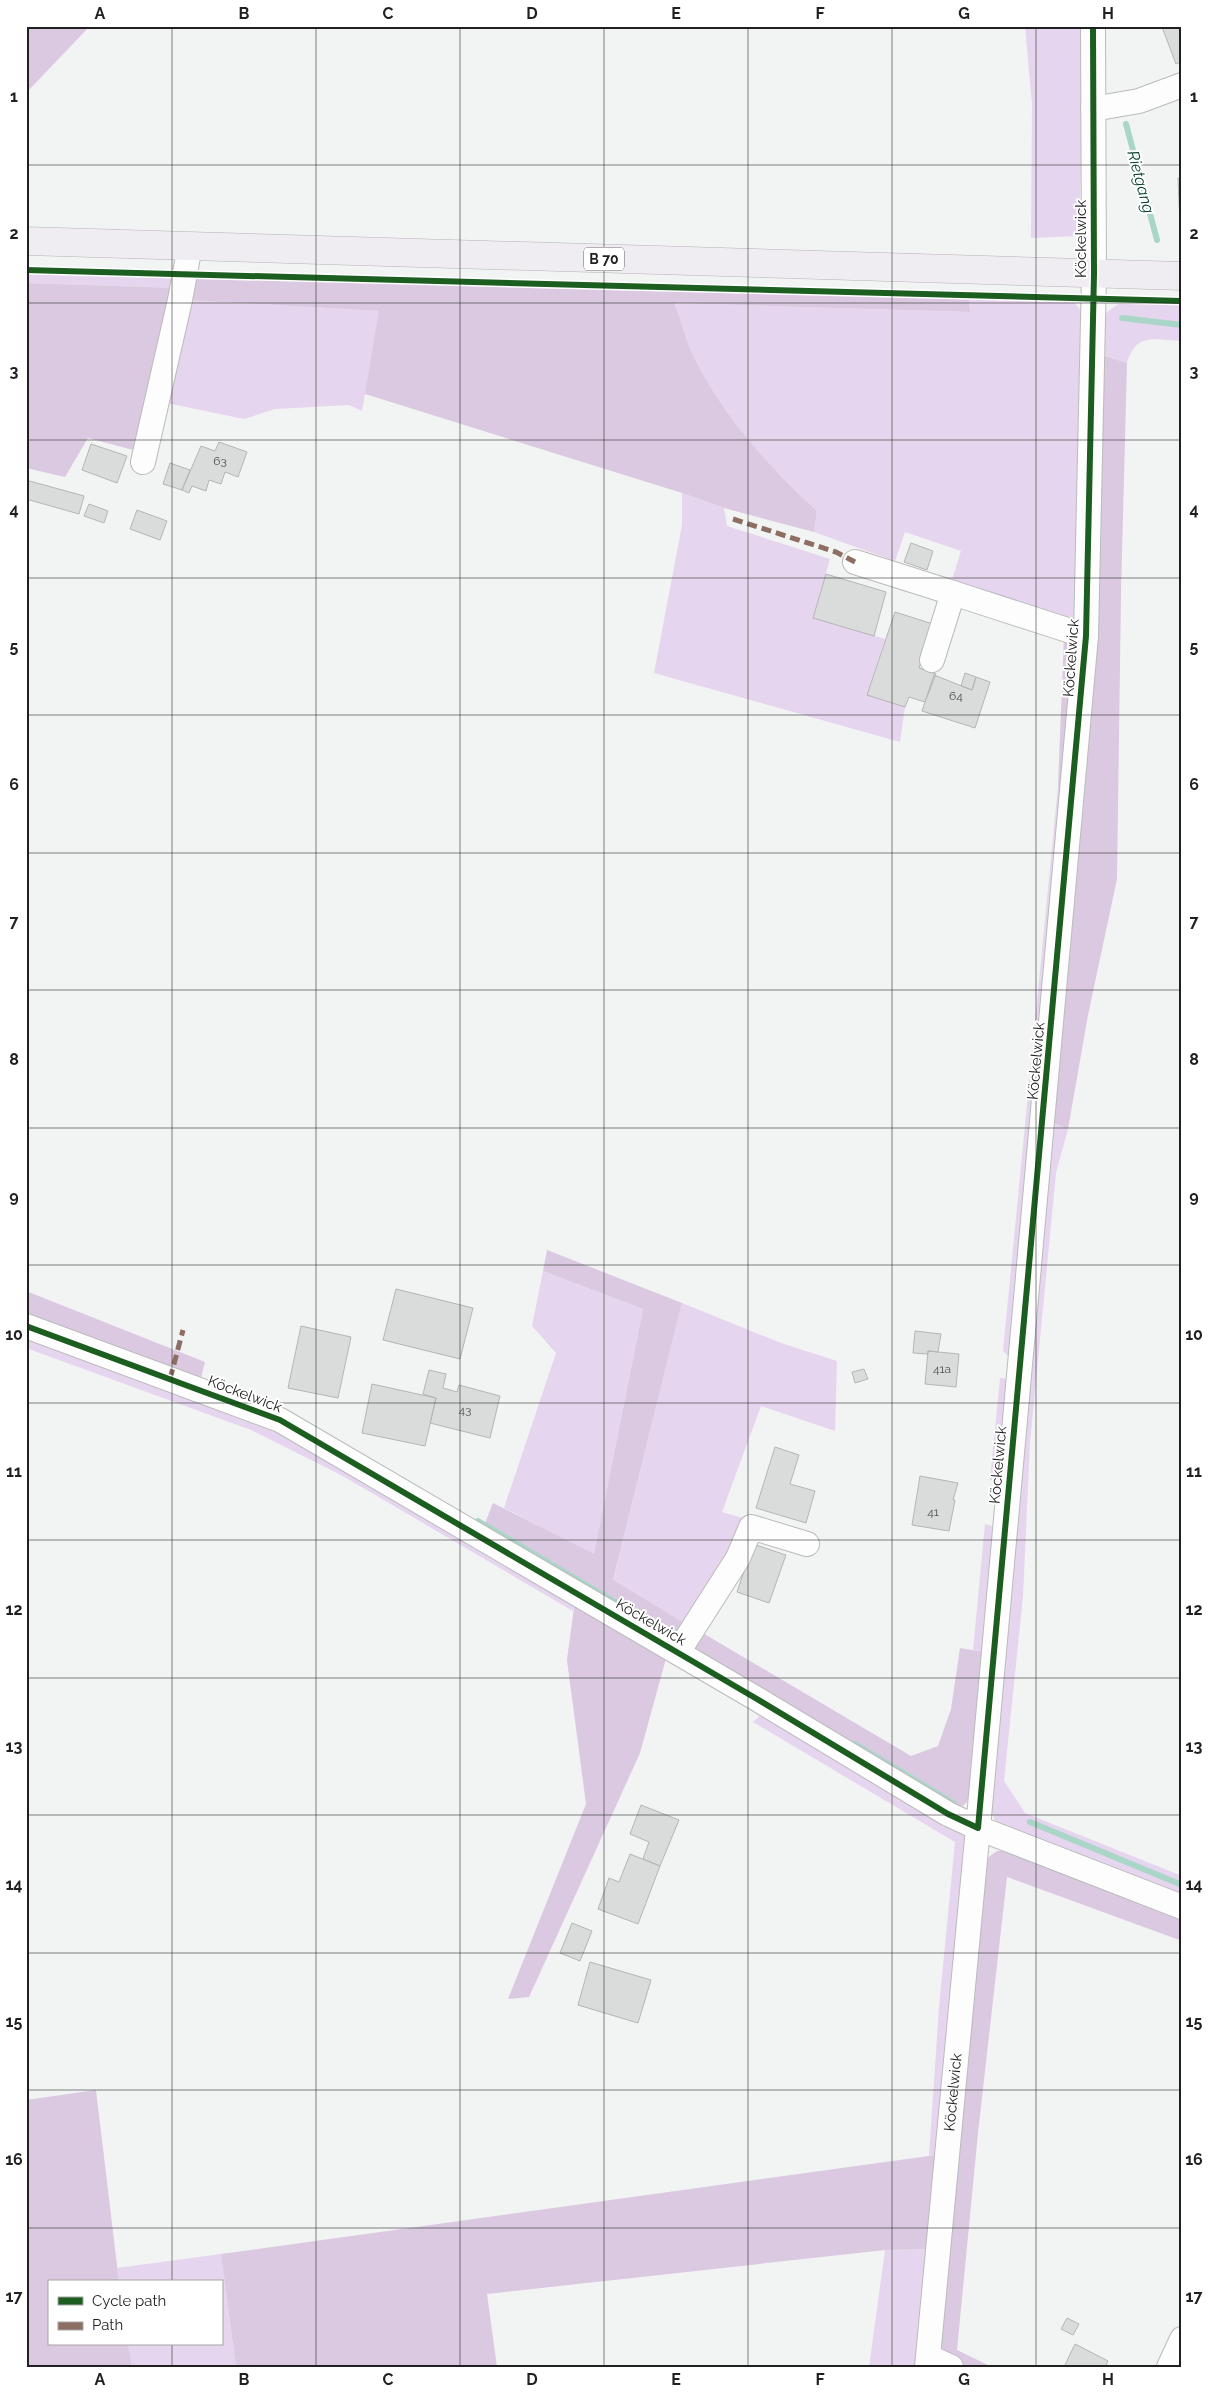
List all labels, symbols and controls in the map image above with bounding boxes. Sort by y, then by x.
text: A [95,4,106,23]
text: B [239,4,250,23]
text: C [383,4,394,23]
text: D [526,4,538,23]
text: E [671,4,681,23]
text: F [815,4,825,23]
text: G [958,4,970,23]
text: H [1102,4,1114,23]
text: 1 [10,87,18,106]
text: 1 [1190,87,1198,106]
water label: Rietgang [1124,148,1159,216]
street label: Köckelwick [1072,200,1090,278]
text: 2 [9,224,19,243]
text: 2 [1189,224,1199,243]
road number: B 70 [584,248,624,270]
text: 3 [10,362,19,381]
text: 3 [1190,362,1199,381]
house number: 63 [213,454,227,468]
text: 4 [9,500,19,519]
text: 4 [1189,500,1199,519]
street label: Köckelwick [1059,618,1083,698]
text: 5 [10,637,19,656]
text: 5 [1190,637,1199,656]
house number: 64 [949,689,963,703]
text: 6 [9,775,19,794]
text: 6 [1189,775,1199,794]
text: 7 [10,912,19,931]
text: 7 [1190,912,1199,931]
street label: Köckelwick [1024,1021,1048,1101]
text: 8 [9,1050,19,1069]
text: 8 [1189,1050,1199,1069]
text: 9 [9,1187,19,1206]
text: 9 [1189,1187,1199,1206]
text: 10 [5,1325,23,1344]
text: 10 [1185,1325,1203,1344]
house number: 41a [933,1362,951,1376]
street label: Köckelwick [205,1372,285,1416]
house number: 43 [459,1403,471,1417]
street label: Köckelwick [986,1425,1010,1505]
text: 11 [6,1462,22,1481]
text: 11 [1186,1462,1202,1481]
house number: 41 [927,1505,939,1519]
street label: Köckelwick [613,1595,689,1649]
text: 12 [6,1600,22,1619]
text: 12 [1186,1600,1202,1619]
text: 13 [6,1737,22,1756]
text: 13 [1186,1737,1202,1756]
text: 14 [5,1875,23,1894]
text: 14 [1185,1875,1203,1894]
text: 15 [6,2012,23,2031]
text: 15 [1186,2012,1203,2031]
street label: Köckelwick [940,2052,966,2132]
text: 16 [5,2150,23,2169]
text: 16 [1185,2150,1203,2169]
legend [48,2280,222,2346]
text: 17 [6,2287,22,2306]
text: 17 [1186,2287,1202,2306]
text: Cycle path [92,2292,166,2310]
text: Path [92,2316,123,2334]
text: A [95,2370,106,2389]
text: B [239,2370,250,2389]
text: C [383,2370,394,2389]
text: D [526,2370,538,2389]
text: E [671,2370,681,2389]
text: F [815,2370,825,2389]
text: G [958,2370,970,2389]
text: H [1102,2370,1114,2389]

